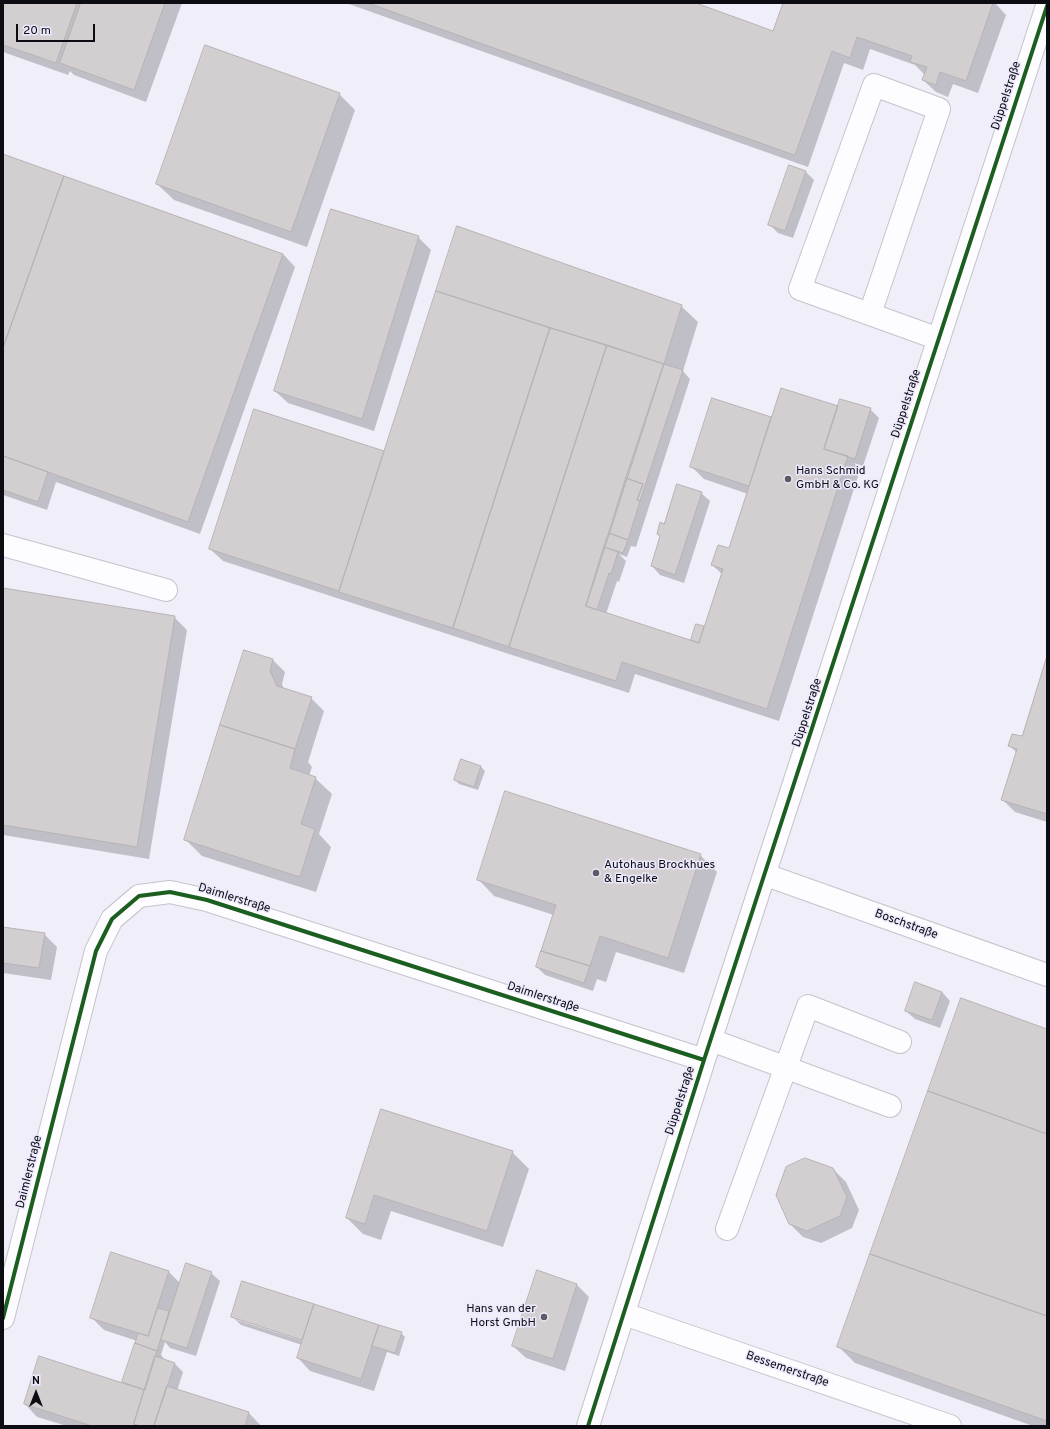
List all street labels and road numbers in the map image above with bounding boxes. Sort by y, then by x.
street label: Düppelstraße [989,60,1025,132]
street label: Düppelstraße [889,368,925,440]
street label: Düppelstraße [790,677,826,749]
street label: Daimlerstraße [196,881,272,917]
street label: Boschstraße [872,907,940,943]
street label: Daimlerstraße [505,980,581,1016]
street label: Düppelstraße [663,1065,699,1137]
street label: Daimlerstraße [14,1134,46,1210]
street label: Bessemerstraße [744,1349,830,1391]

